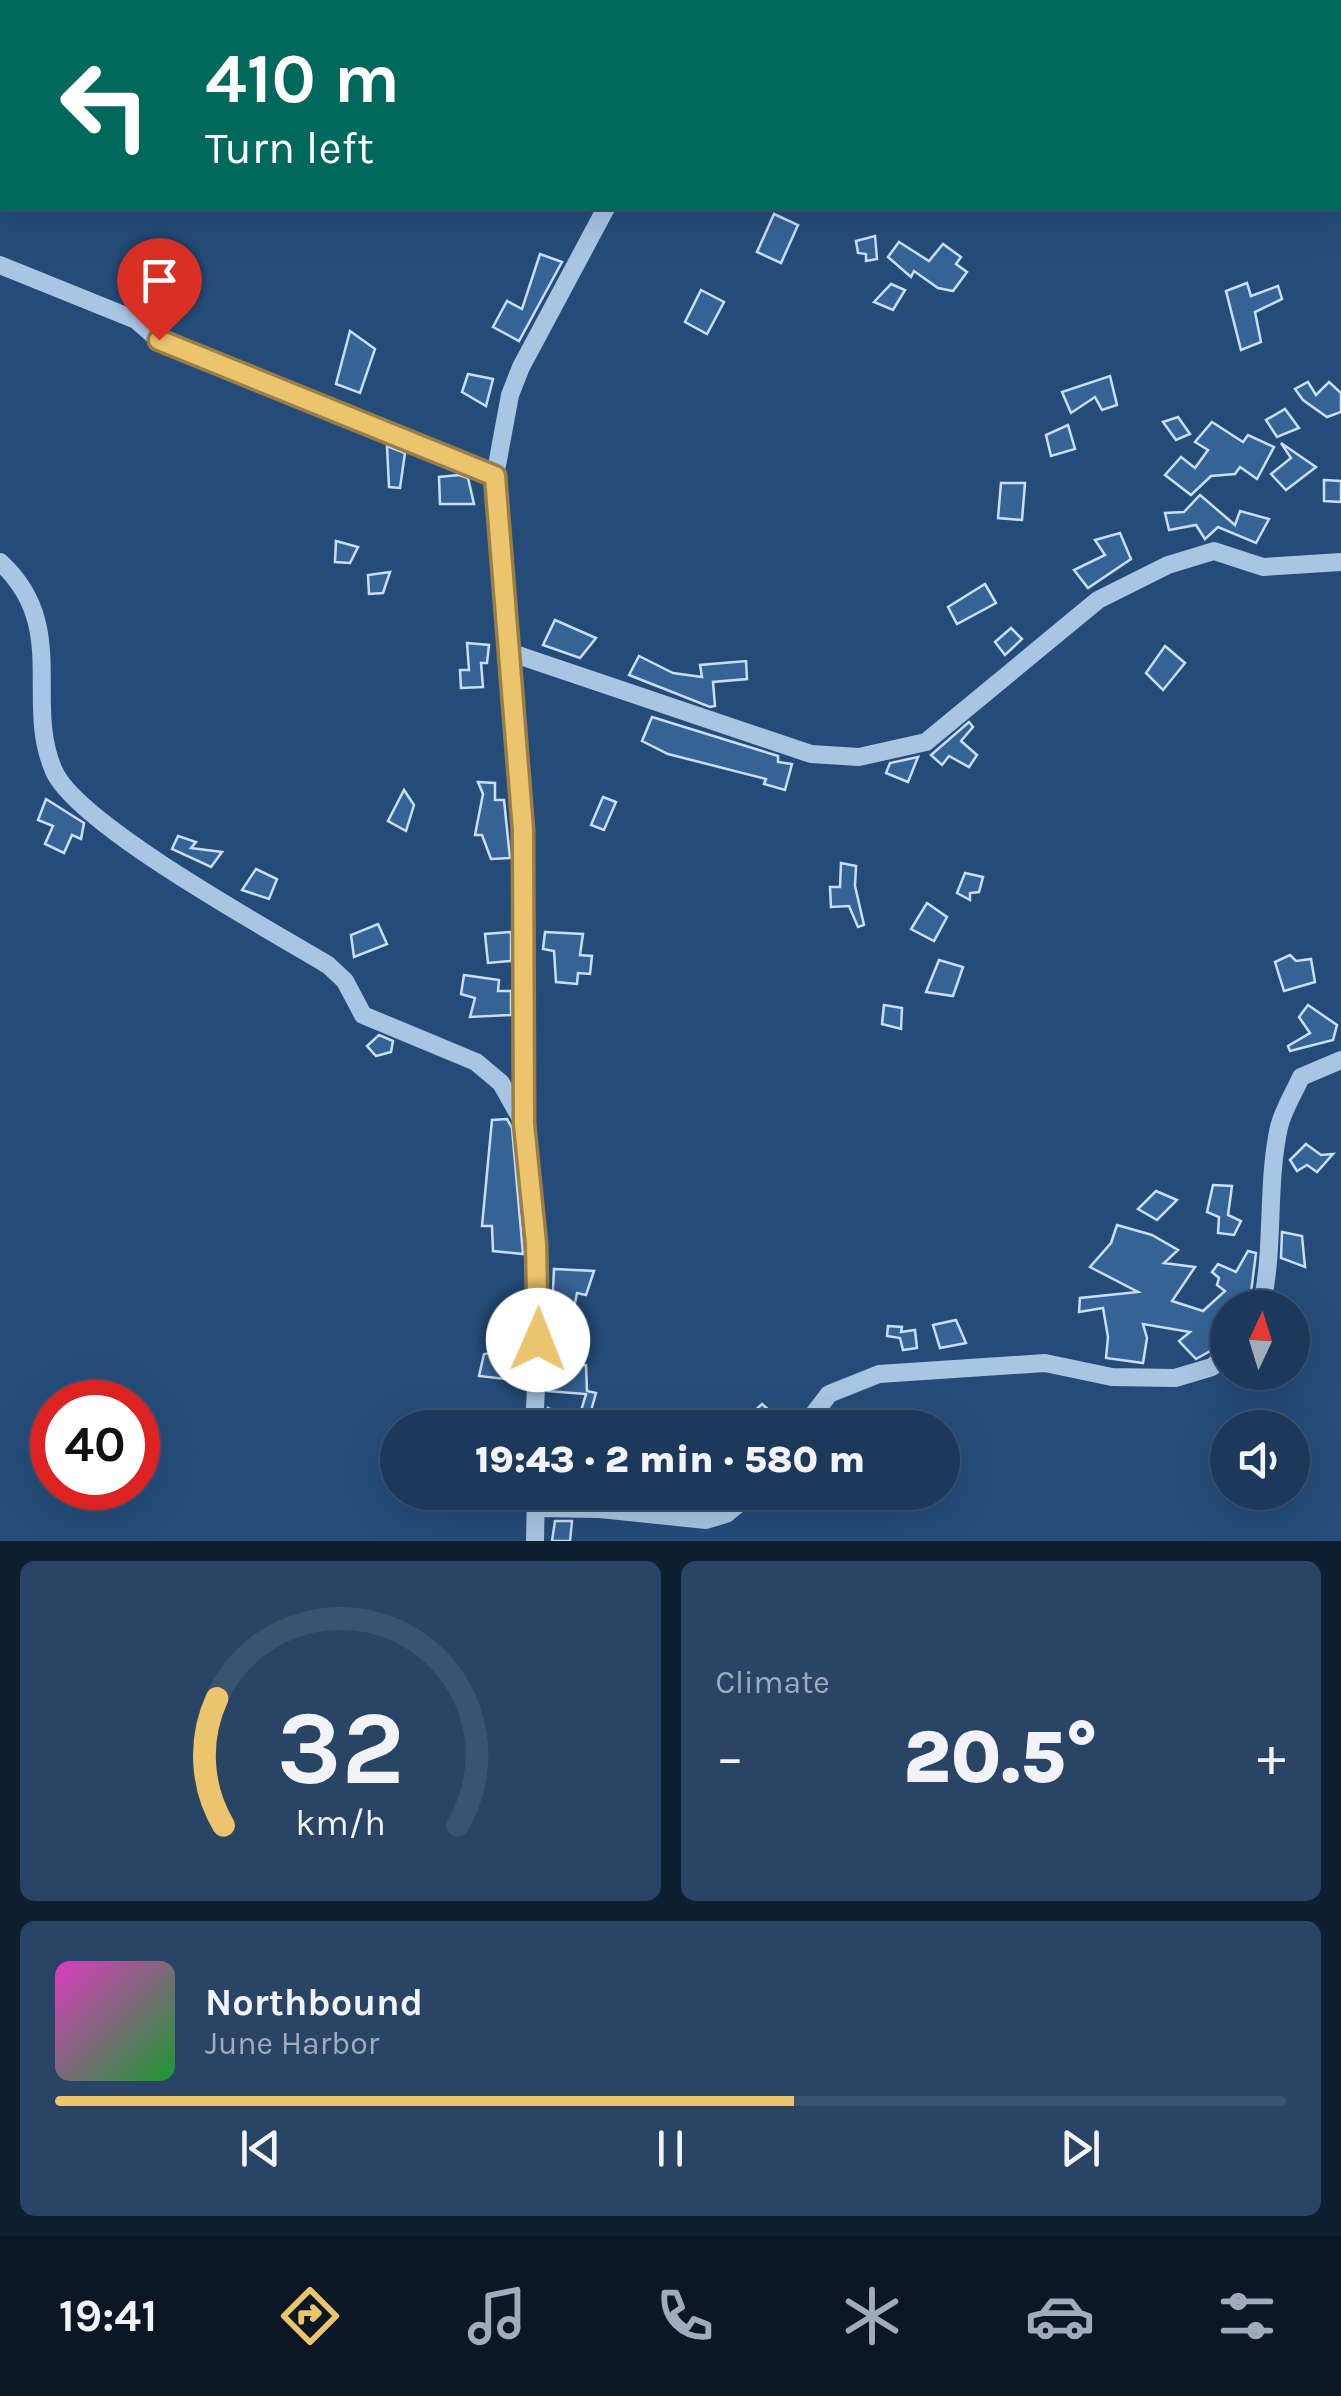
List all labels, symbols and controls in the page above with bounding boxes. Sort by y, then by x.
text: 410 m [205,38,400,120]
icon: left [40,40,170,170]
text: Turn left [205,122,374,174]
pin [117,238,202,341]
icon: arrive [132,253,187,308]
position arrow [486,1288,590,1392]
north arrow [1210,1290,1310,1390]
map controls [1210,1290,1310,1510]
speed limit sign: 40 [30,1380,160,1510]
button: sound [1210,1410,1310,1510]
text: 19:43 · 2 min · 580 m [475,1437,865,1482]
text: Climate [716,1664,830,1701]
text: 32 [276,1688,404,1809]
text: 20.5° [903,1713,1098,1801]
text: − [716,1725,744,1789]
text: + [1257,1725,1286,1789]
text: km/h [295,1802,386,1844]
text: Northbound [205,1980,423,2025]
text: June Harbor [205,2025,379,2062]
icon: previous [233,2121,288,2176]
icon: pause [643,2121,698,2176]
icon: next [1053,2121,1108,2176]
icon: directions [275,2281,345,2351]
icon: music [462,2281,532,2351]
icon: phone [650,2281,720,2351]
icon: climate [837,2281,907,2351]
icon: car [1025,2281,1095,2351]
icon: filters [1212,2281,1282,2351]
text: 19:41 [59,2290,157,2342]

